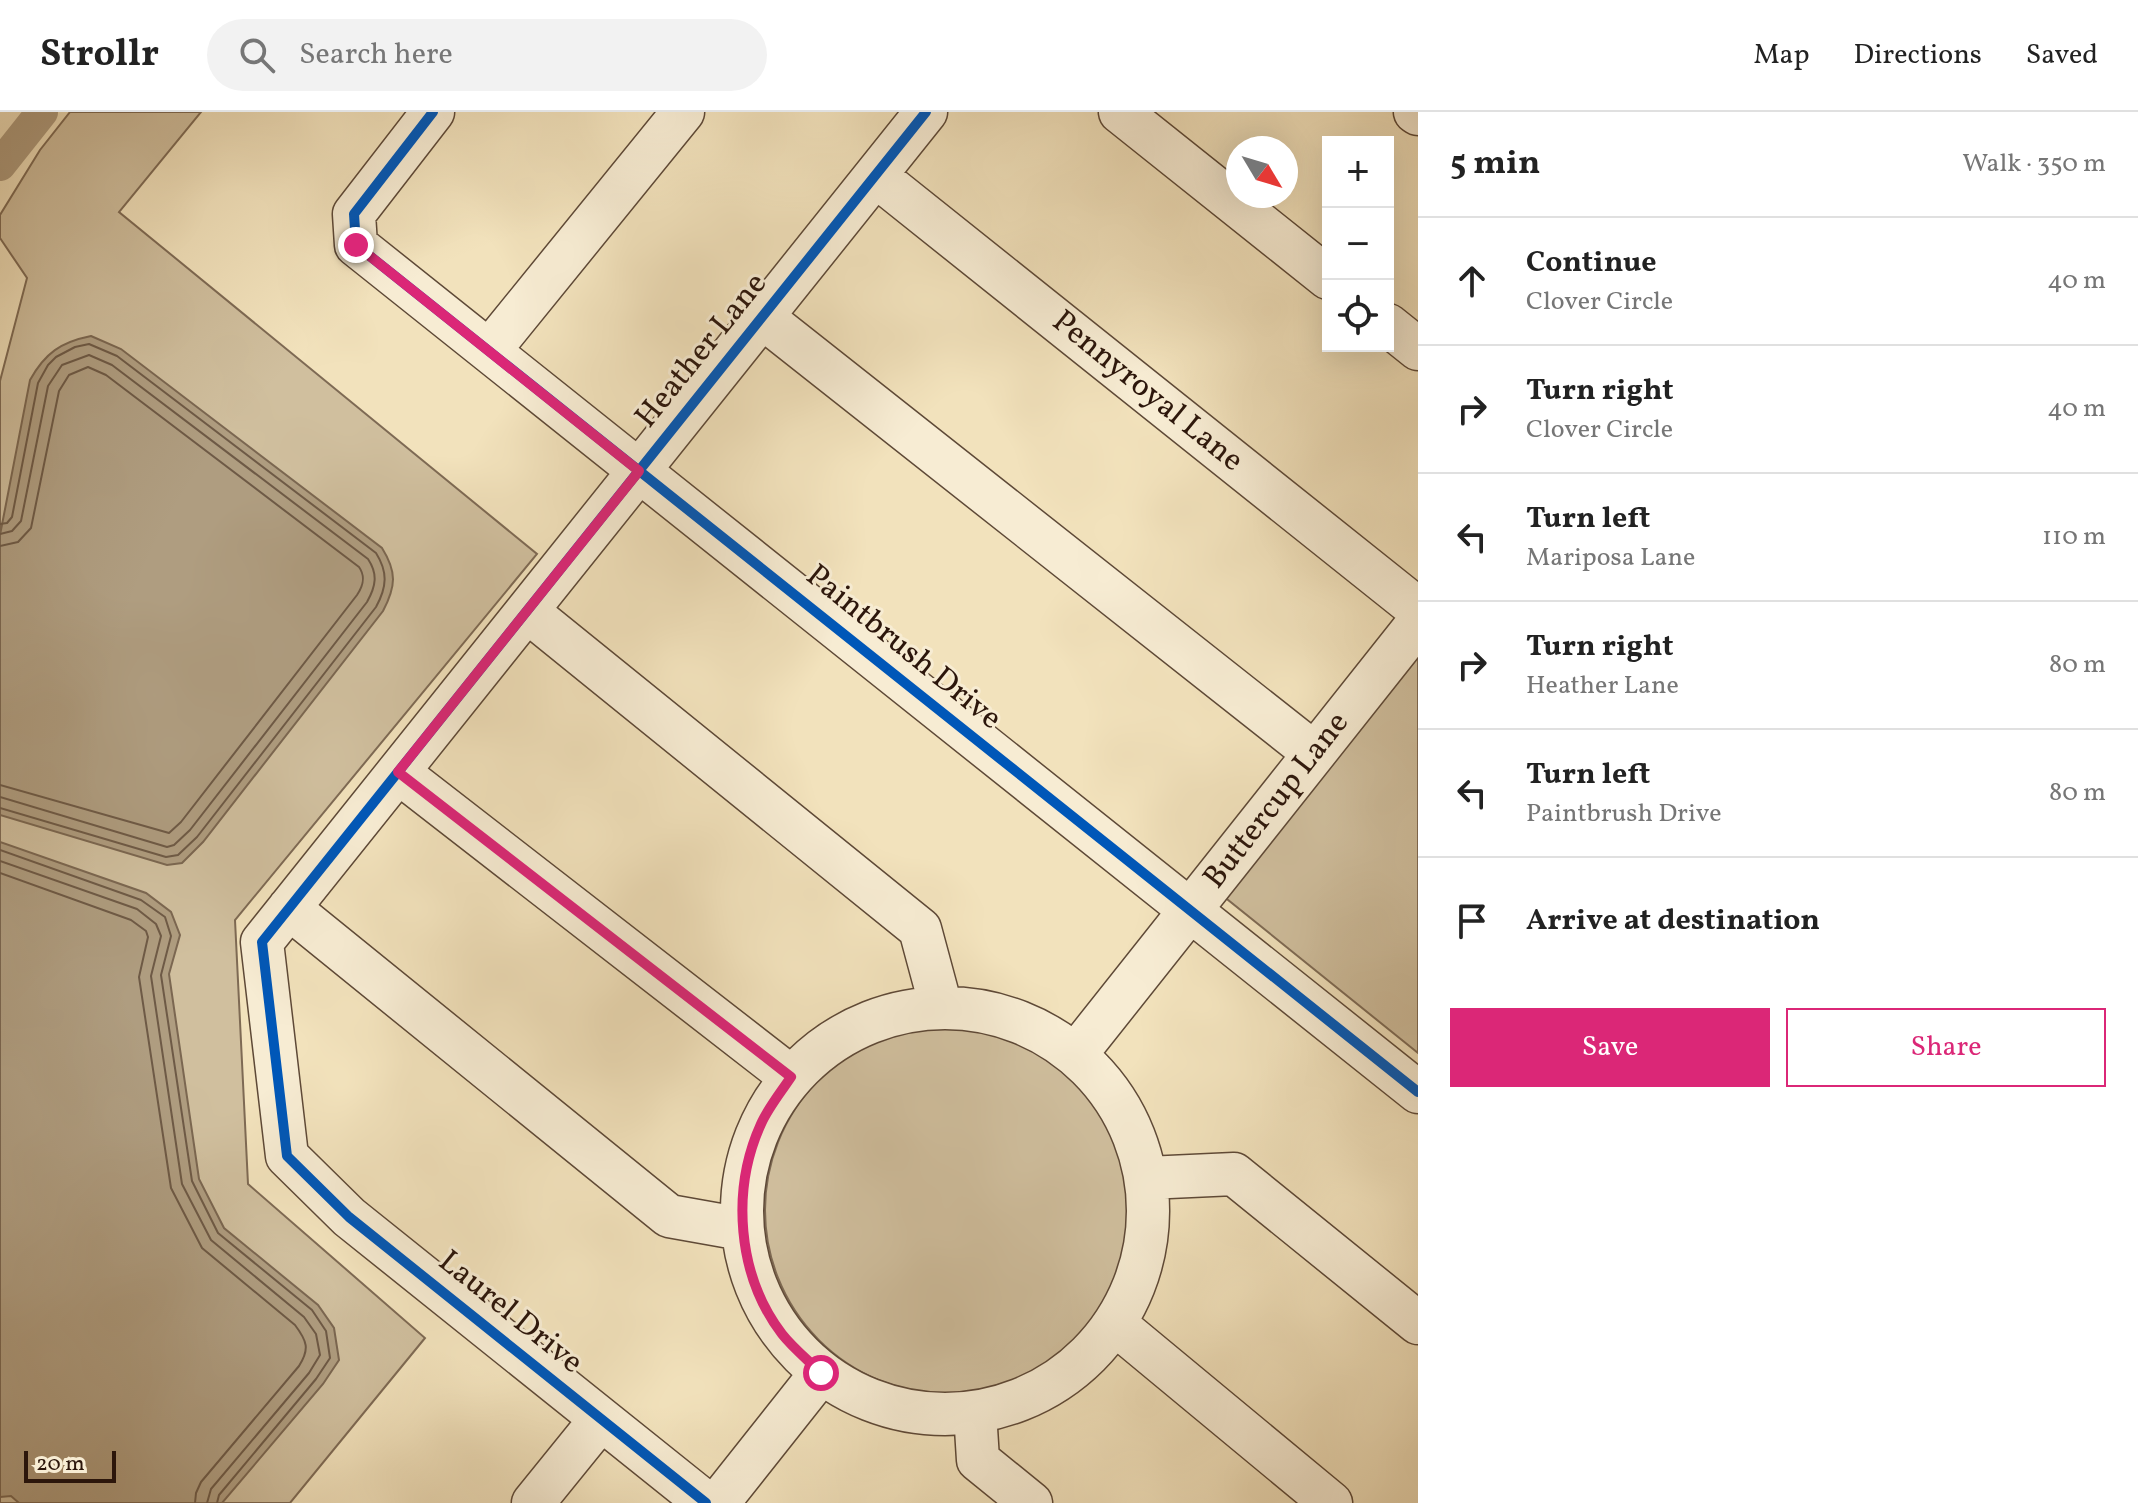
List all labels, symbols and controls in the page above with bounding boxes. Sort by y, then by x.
search box [207,19,767,91]
text: Strollr [40,29,159,82]
icon: search [235,33,279,77]
text: Search here [299,34,453,76]
text: Map [1754,36,1810,75]
text: Directions [1854,36,1982,75]
text: Saved [2026,36,2098,75]
north arrow [1226,136,1298,208]
map controls [1322,136,1394,352]
button: + [1322,136,1394,208]
text: 5 min [1450,141,1540,188]
text: Walk · 350 m [1962,146,2106,182]
button: − [1322,208,1394,280]
route end [338,227,374,263]
text: Continue [1526,242,1657,284]
icon: ahead [1450,259,1494,303]
text: 40 m [2047,263,2106,299]
street label: Heather Lane [626,264,778,438]
button: locate [1322,280,1394,352]
text: Clover Circle [1526,284,1673,320]
street label: Pennyroyal Lane [1042,301,1252,483]
text: Turn right [1526,370,1674,412]
icon: right [1450,387,1494,431]
text: 40 m [2047,391,2106,427]
text: Clover Circle [1526,412,1673,448]
text: Turn left [1526,498,1650,540]
icon: left [1450,515,1494,559]
text: 110 m [2042,519,2106,555]
text: Mariposa Lane [1526,540,1695,576]
street label: Paintbrush Drive [796,555,1010,741]
text: Turn right [1526,626,1674,668]
icon: right [1450,643,1494,687]
text: 80 m [2049,647,2106,683]
text: Heather Lane [1526,668,1679,704]
street label: Buttercup Lane [1194,703,1360,899]
text: Turn left [1526,754,1650,796]
icon: left [1450,771,1494,815]
text: 80 m [2049,775,2106,811]
text: Paintbrush Drive [1526,796,1722,832]
icon: arrive [1450,899,1494,943]
text: Arrive at destination [1526,900,1820,942]
button: Save [1450,1008,1770,1087]
button: Share [1786,1008,2106,1087]
street label: Laurel Drive [428,1241,592,1385]
route start [803,1355,839,1391]
scale bar [24,1447,116,1483]
text: 20 m [36,1449,85,1480]

